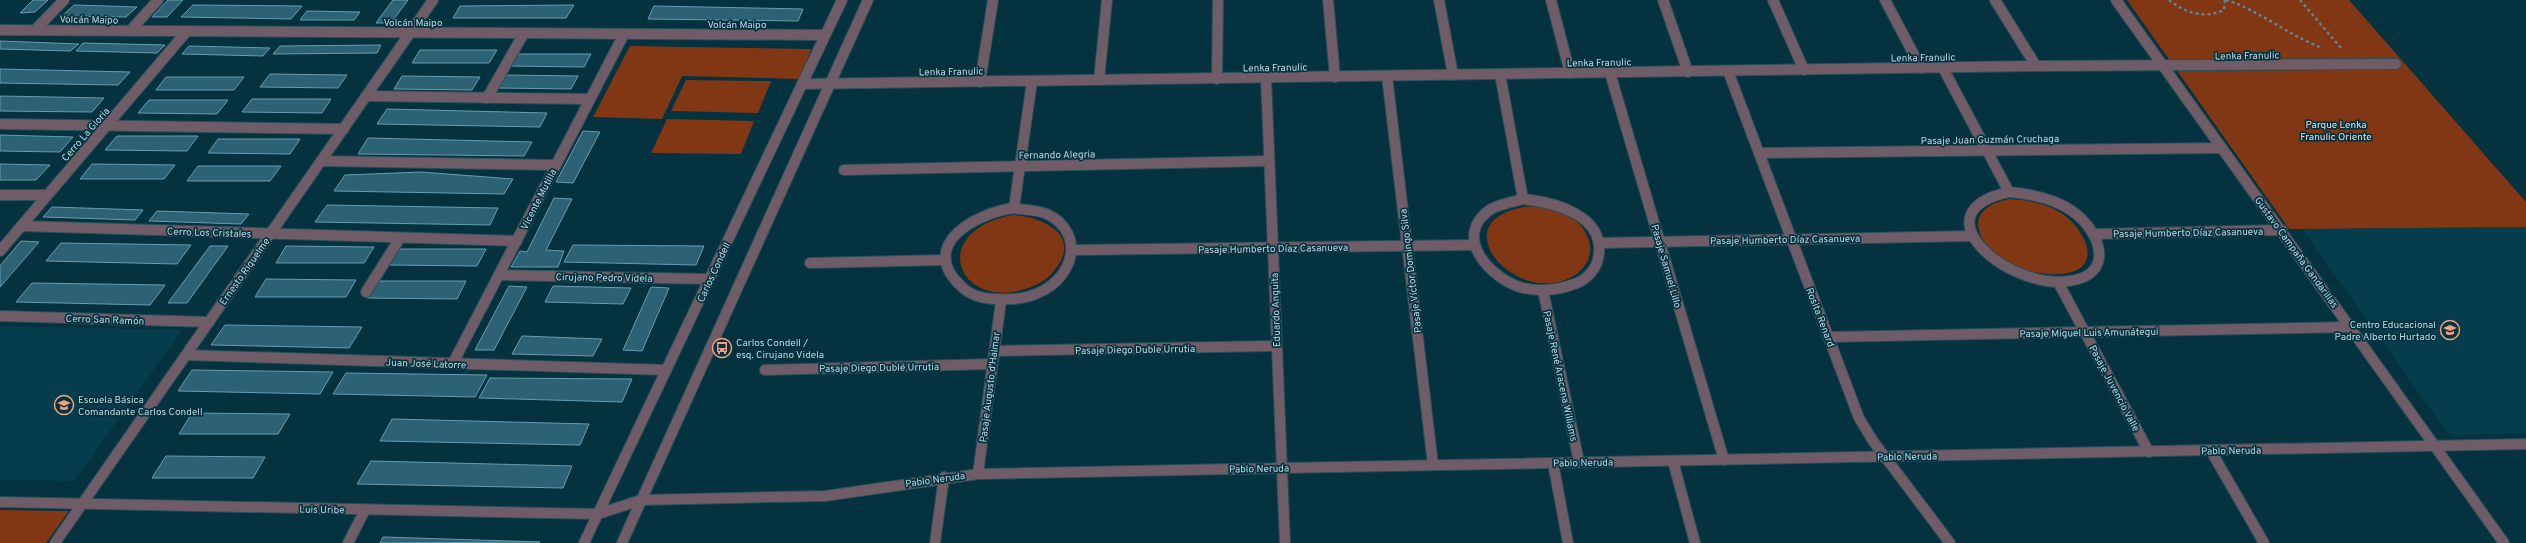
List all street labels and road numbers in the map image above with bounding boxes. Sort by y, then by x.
street label: Volcán Maipo [59,13,119,28]
street label: Volcán Maipo [384,17,443,30]
street label: Volcán Maipo [708,19,767,32]
street label: Lenka Franulic [2215,49,2280,64]
street label: Lenka Franulic [1891,51,1956,66]
street label: Lenka Franulic [1567,56,1632,71]
street label: Lenka Franulic [1243,61,1308,76]
street label: Lenka Franulic [919,65,984,80]
street label: Cerro La Gloria [59,105,113,165]
street label: Pasaje Juan Guzmán Cruchaga [1921,133,2059,148]
street label: Fernando Alegria [1019,148,1095,163]
street label: Vicente Mutilla [518,167,560,232]
street label: Gustavo Campaña Gandarillas [2251,195,2341,311]
street label: Pasaje Víctor Domingo Silva [1397,208,1426,333]
street label: Pasaje Samuel Lillo [1647,223,1684,310]
street label: Cerro Los Cristales [166,226,252,241]
street label: Pasaje Humberto Díaz Casanueva [2113,226,2263,241]
street label: Pasaje Humberto Díaz Casanueva [1710,233,1860,248]
street label: Ernesto Riquelme [217,236,273,308]
street label: Carlos Condell [695,240,734,305]
street label: Pasaje Humberto Díaz Casanueva [1198,242,1348,257]
street label: Cirujano Pedro Videla [555,271,653,286]
street label: Eduardo Anguita [1269,273,1284,347]
street label: Rosita Renard [1802,286,1837,349]
street label: Pasaje René Aracena Williams [1539,310,1580,443]
street label: Cerro San Ramón [65,313,144,328]
street label: Pasaje Miguel Luis Amunátegui [2019,326,2159,341]
street label: Pasaje Augusto d'Halmar [977,331,1004,443]
street label: Pasaje Diego Duble Urrutia [1075,343,1195,358]
street label: Pasaje Juvencio Valle [2085,343,2142,434]
street label: Juan José Latorre [385,357,466,372]
street label: Pasaje Diego Dublé Urrutia [819,361,939,376]
street label: Pablo Neruda [2201,444,2261,459]
street label: Pablo Neruda [1877,450,1937,465]
street label: Pablo Neruda [1553,456,1613,471]
street label: Pablo Neruda [1229,462,1289,477]
street label: Pablo Neruda [904,470,966,491]
street label: Luis Uribe [299,504,345,517]

